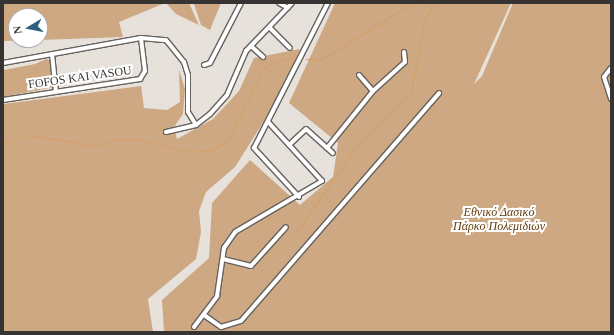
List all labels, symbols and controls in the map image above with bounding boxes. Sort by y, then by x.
north arrow [8,8,48,48]
text: N [11,25,24,35]
street label: FOFOS KAI VASOU [27,64,133,92]
park label: Εθνικό Δασικό Πάρκο Πολεμιδιών [453,206,545,234]

